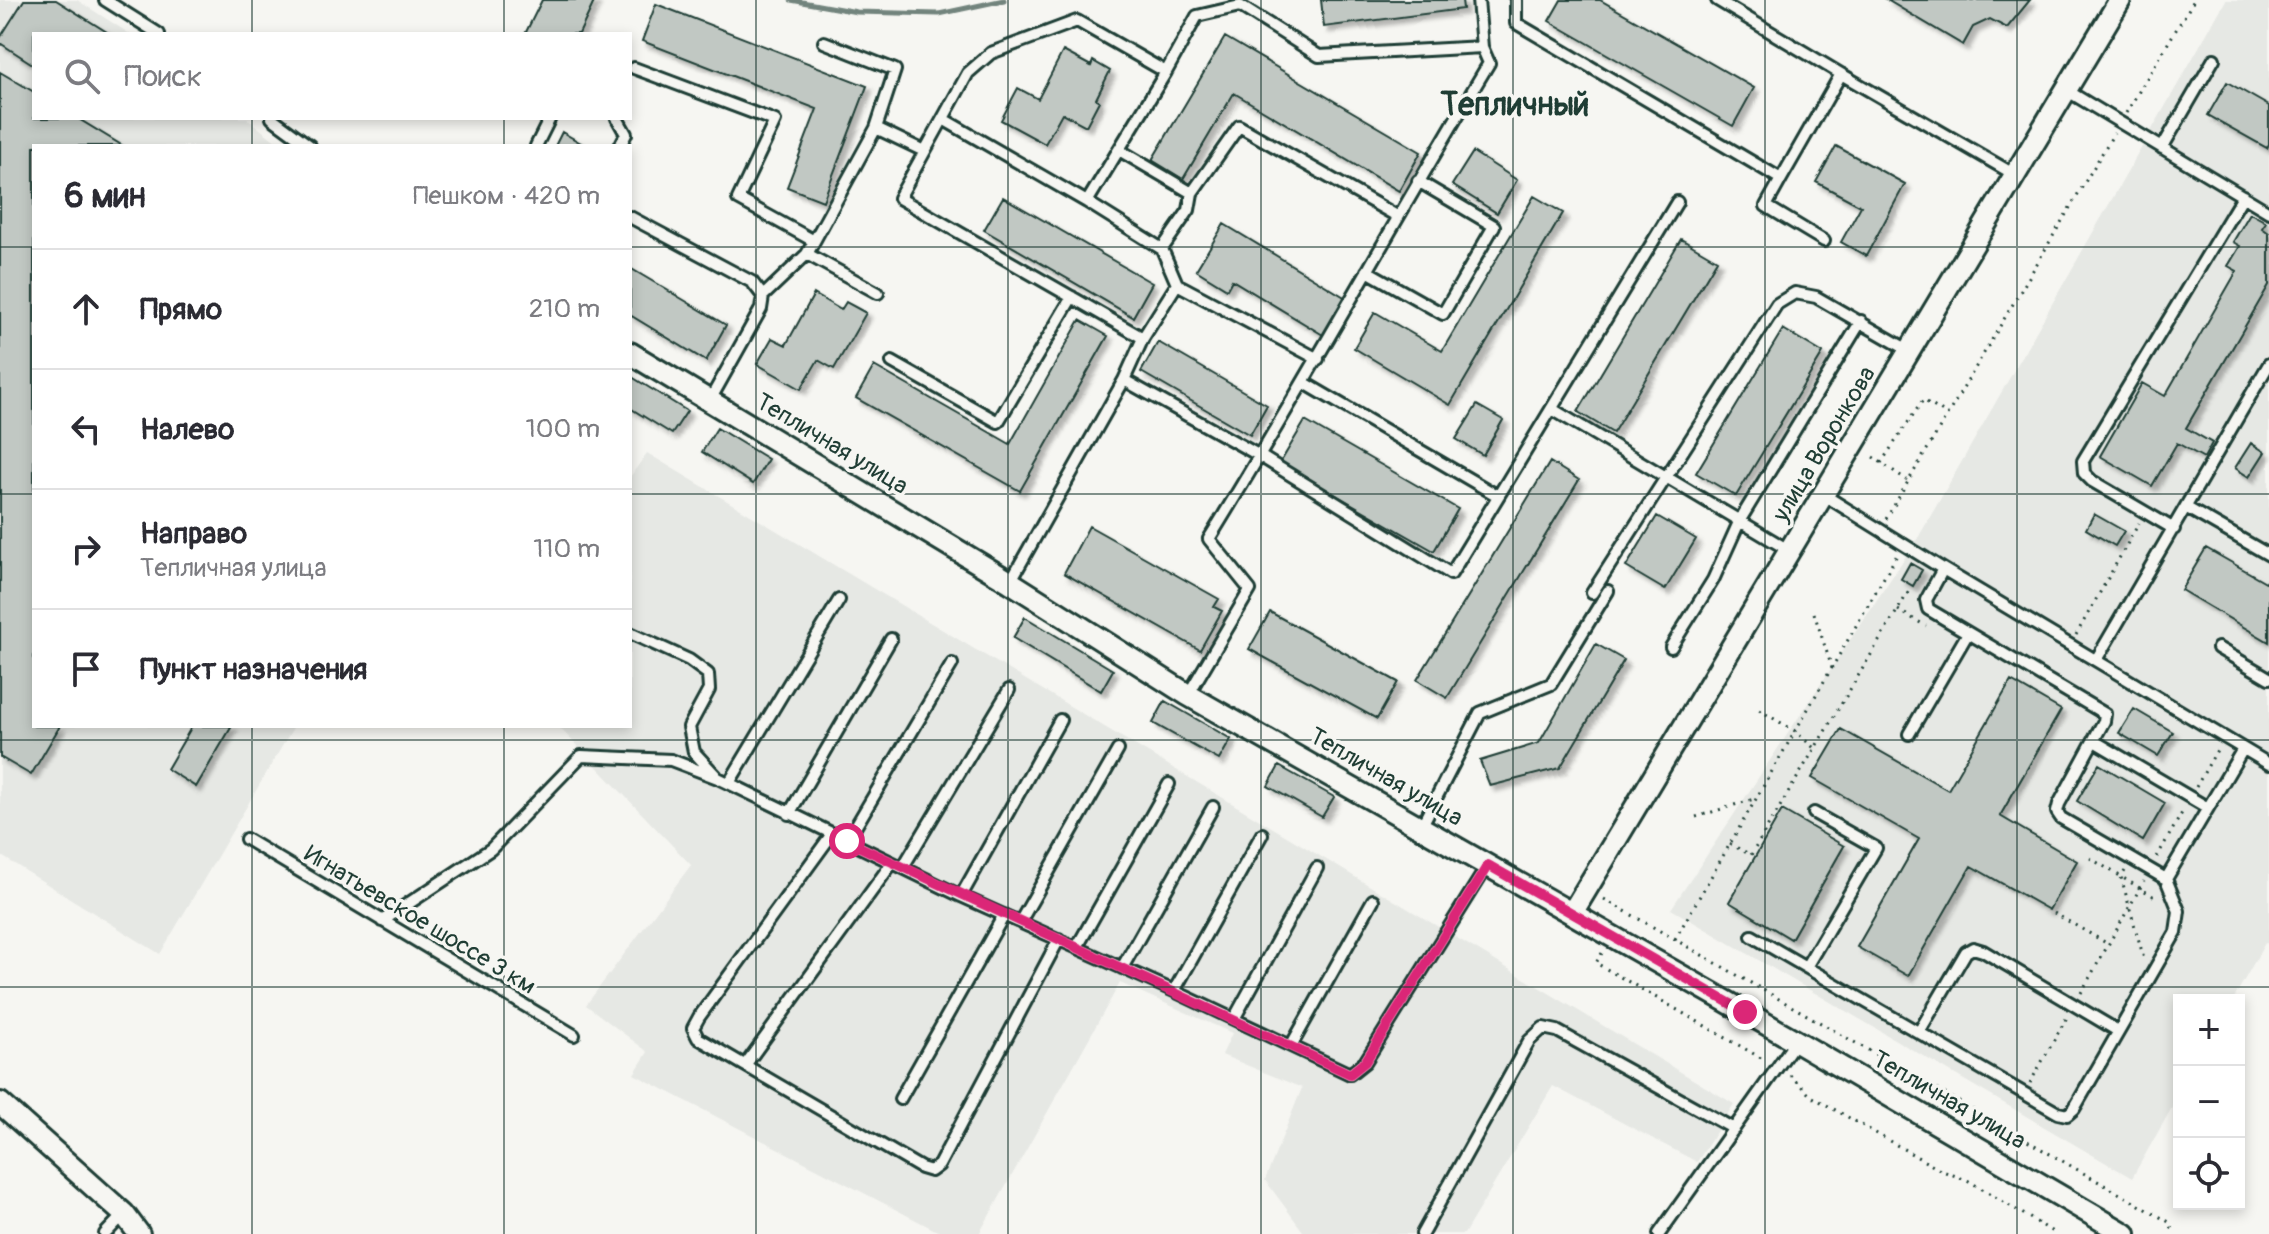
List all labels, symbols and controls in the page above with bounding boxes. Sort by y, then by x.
search box [32,32,632,120]
icon: search [60,54,104,98]
text: Поиск [124,58,202,95]
district label: Тепличный [1440,85,1589,125]
text: 6 мин [64,175,146,218]
text: Пешком · 420 m [413,180,600,212]
icon: ahead [64,287,108,331]
text: Прямо [140,291,222,328]
text: 210 m [529,293,600,325]
street label: улица Воронкова [1766,361,1882,528]
street label: Тепличная улица [751,387,913,501]
icon: left [64,407,108,451]
text: Налево [140,411,234,448]
text: 100 m [526,413,600,445]
text: Направо [140,515,247,552]
icon: right [64,527,108,571]
text: 110 m [533,533,600,565]
text: Тепличная улица [140,552,327,584]
icon: arrive [64,647,108,691]
text: Пункт назначения [140,651,367,688]
street label: Тепличная улица [1304,721,1468,833]
route start [829,823,865,859]
street label: Игнатьевское шоссе 3 км [299,839,541,1001]
route end [1727,994,1763,1030]
map controls [2173,994,2245,1210]
button: + [2173,994,2245,1066]
street label: Тепличная улица [1867,1044,2031,1156]
button: − [2173,1066,2245,1138]
button: locate [2173,1138,2245,1210]

